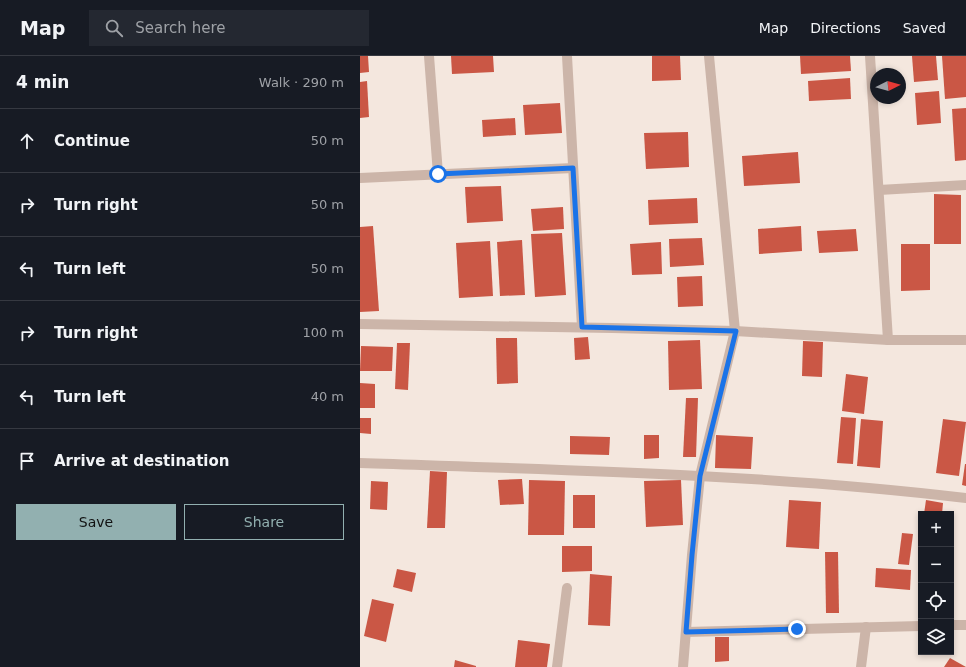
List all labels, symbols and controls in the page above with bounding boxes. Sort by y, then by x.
search box [89,10,369,46]
text: Map [20,17,65,39]
icon: search [103,17,125,39]
text: Search here [135,19,225,37]
text: Map [759,20,788,36]
text: Directions [810,20,881,36]
text: Saved [903,20,946,36]
north arrow [870,68,906,104]
text: 4 min [16,72,69,92]
text: Walk · 290 m [259,75,344,90]
icon: ahead [16,130,38,152]
text: Continue [54,132,130,150]
text: 50 m [311,133,344,148]
route start [429,165,447,183]
icon: right [16,194,38,216]
text: Turn right [54,196,138,214]
text: 50 m [311,197,344,212]
icon: left [16,258,38,280]
text: Turn left [54,260,126,278]
text: 50 m [311,261,344,276]
icon: right [16,322,38,344]
text: Turn right [54,324,138,342]
text: 100 m [302,325,344,340]
icon: left [16,386,38,408]
text: Turn left [54,388,126,406]
text: 40 m [311,389,344,404]
icon: arrive [16,450,38,472]
text: Arrive at destination [54,452,229,470]
button: Save [16,504,176,540]
button: Share [184,504,344,540]
map controls [918,511,954,655]
button: + [918,511,954,547]
button: − [918,547,954,583]
button: locate [918,583,954,619]
button: layers [918,619,954,655]
route end [788,620,806,638]

